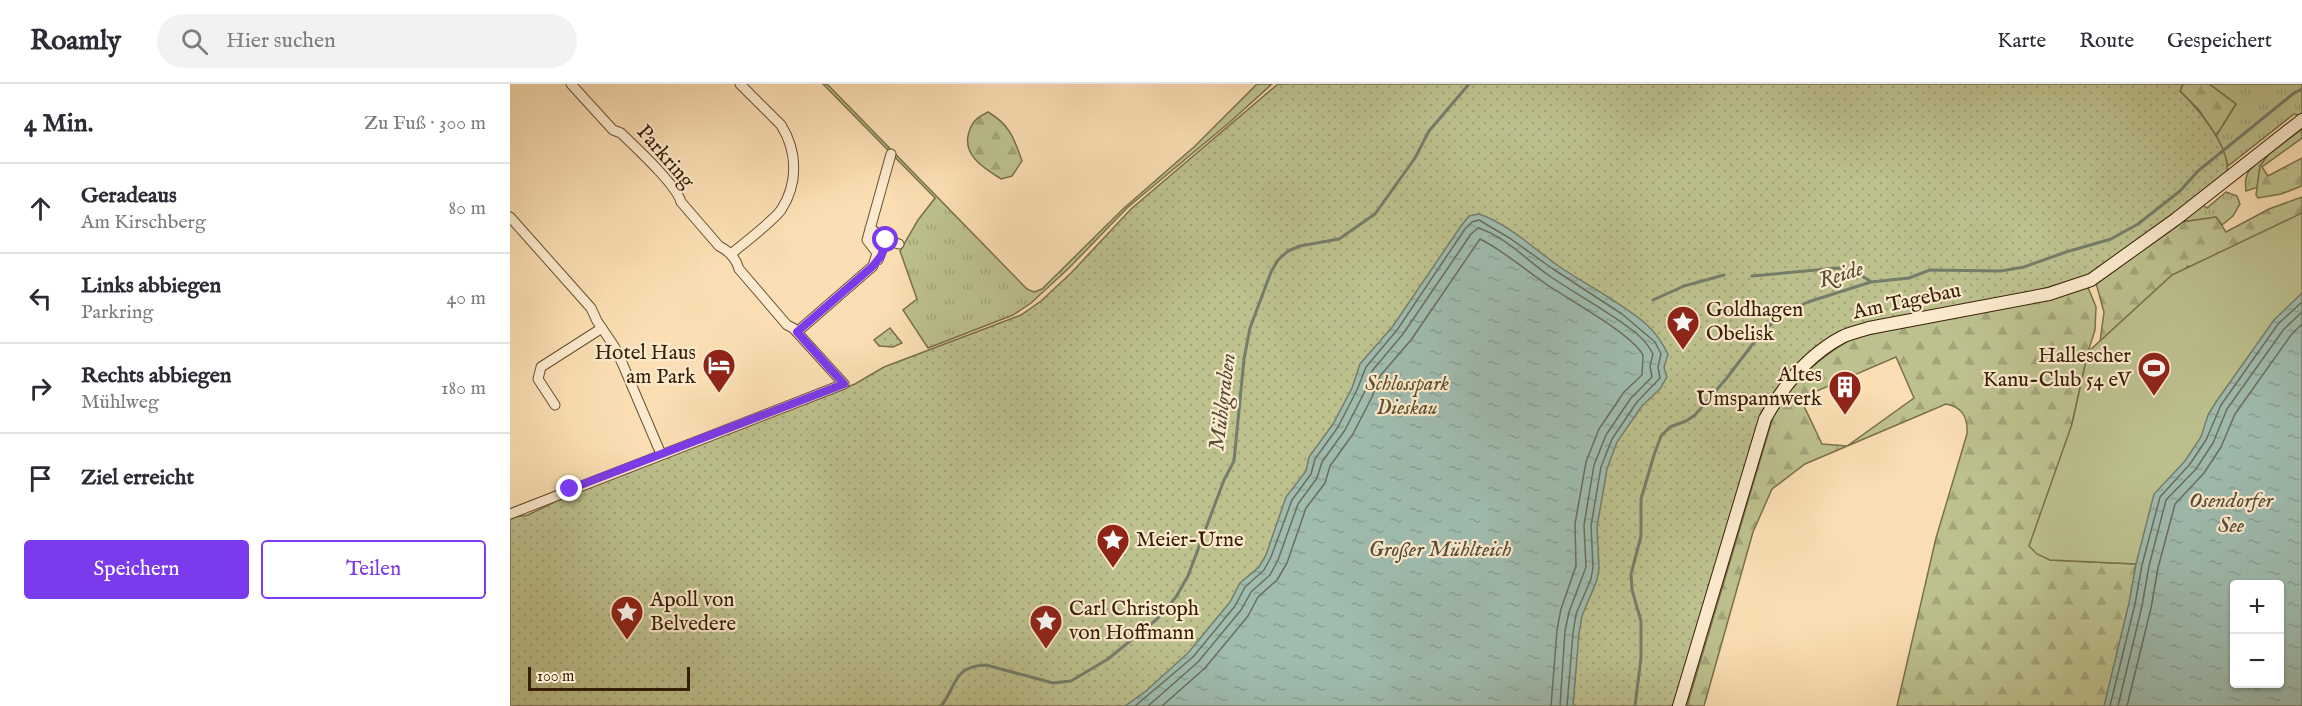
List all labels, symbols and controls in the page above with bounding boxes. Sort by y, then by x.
search box [157,14,577,68]
text: Roamly [30,24,121,59]
icon: search [178,25,211,58]
text: Hier suchen [226,27,336,55]
text: Karte [1997,28,2046,55]
text: Route [2079,28,2134,55]
text: Gespeichert [2167,28,2272,55]
text: 4 Min. [24,107,93,140]
text: Zu Fuß · 300 m [364,111,486,136]
street label: Parkring [630,120,700,195]
text: Geradeaus [81,182,177,210]
icon: ahead [24,192,57,225]
text: 80 m [449,196,486,221]
text: Am Kirschberg [81,210,206,235]
route start [872,226,898,252]
water label: Reide [1815,255,1868,295]
text: Links abbiegen [81,272,221,300]
street label: Am Tagebau [1849,277,1964,327]
icon: left [24,282,57,315]
text: 40 m [447,286,486,311]
place label: Goldhagen Obelisk [1706,297,1803,348]
text: Parkring [81,300,153,325]
place icon: Goldhagen Obelisk [1665,304,1701,351]
place label: Hotel Haus am Park [594,340,697,391]
place label: Hallescher Kanu-Club 54 eV [1983,343,2132,394]
hotel icon: Hotel Haus am Park [701,347,737,394]
sports icon: Hallescher Kanu-Club 54 eV [2136,350,2172,397]
water label: Mühlgraben [1203,352,1243,452]
text: Rechts abbiegen [81,362,231,390]
place label: Altes Umspannwerk [1696,362,1823,413]
building icon: Altes Umspannwerk [1827,369,1863,416]
park label: Schlosspark Dieskau [1365,371,1449,422]
icon: right [24,372,57,405]
text: 180 m [441,376,486,401]
text: Mühlweg [81,390,159,415]
icon: arrive [24,462,57,495]
text: Ziel erreicht [81,464,194,492]
route end [556,475,582,501]
water label: Osendorfer See [2189,487,2275,540]
place icon: Meier-Urne [1095,522,1131,569]
place label: Meier-Urne [1136,527,1244,554]
water label: Großer Mühlteich [1369,536,1511,564]
button: Speichern [24,540,249,599]
button: Teilen [261,540,486,599]
map controls [2230,580,2284,688]
button: + [2230,580,2284,634]
place label: Apoll von Belvedere [649,587,736,638]
place icon: Apoll von Belvedere [609,594,645,641]
place label: Carl Christoph von Hoffmann [1069,596,1199,647]
place icon: Carl Christoph von Hoffmann [1028,603,1064,650]
button: − [2230,634,2284,688]
scale bar [528,664,690,692]
text: 100 m [537,667,574,687]

